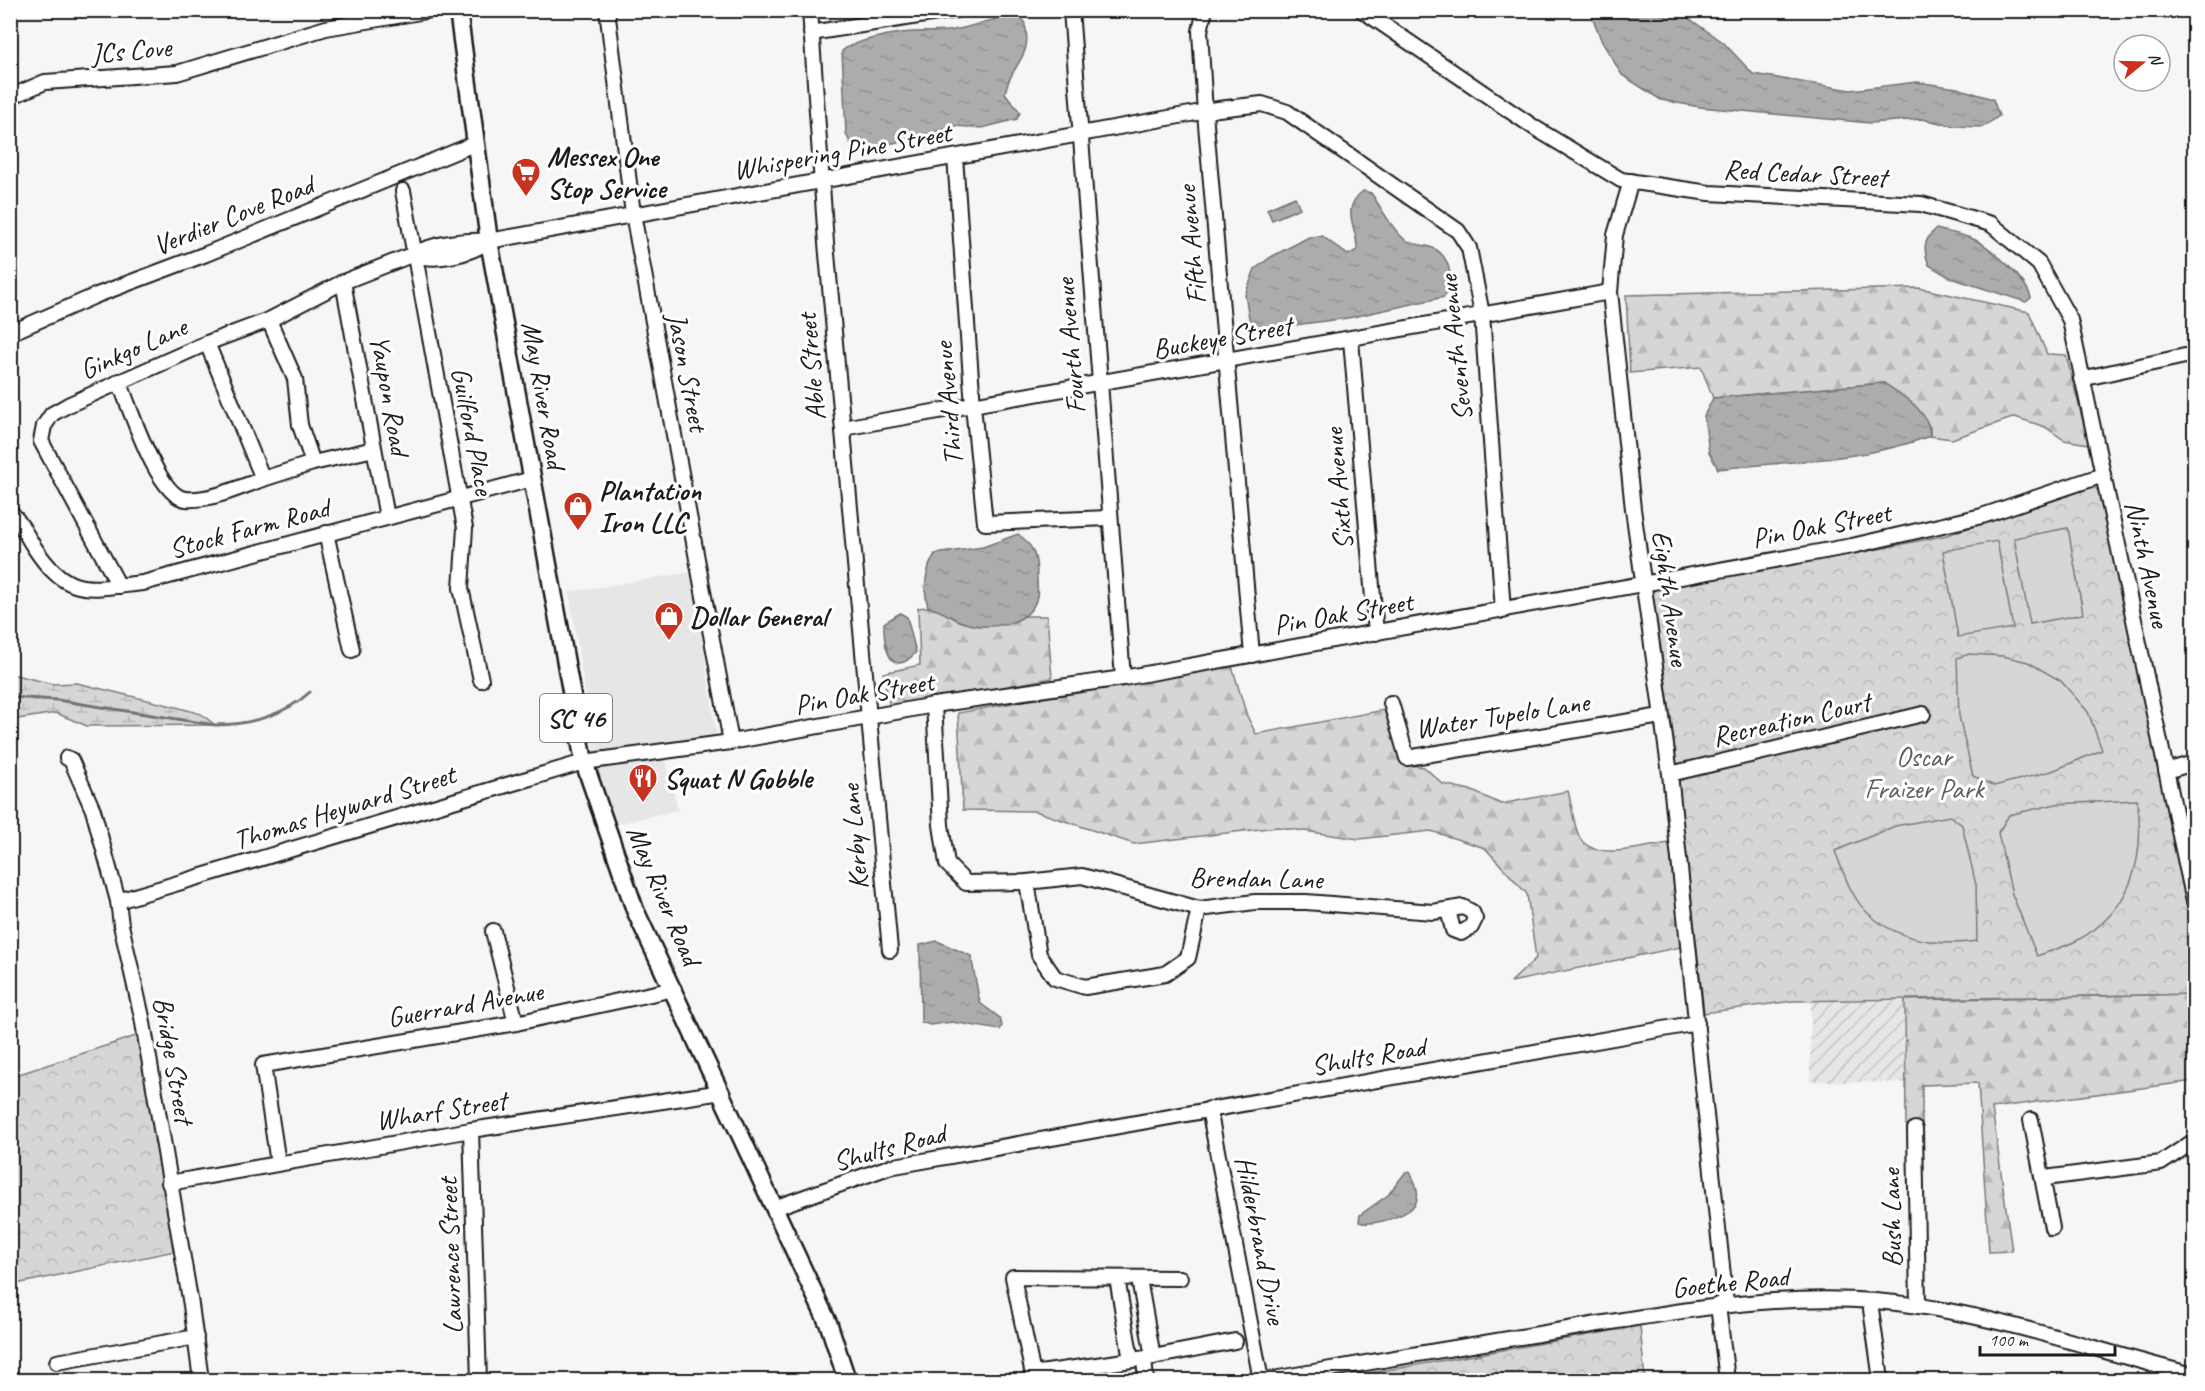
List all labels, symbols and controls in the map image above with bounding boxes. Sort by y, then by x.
street label: JCs Cove [88,29,174,71]
north arrow [2112,33,2172,93]
text: N [2144,51,2167,69]
street label: Whispering Pine Street [730,114,956,187]
place label: Messex One Stop Service [547,139,668,206]
street label: Red Cedar Street [1722,151,1891,195]
supermarket icon: Messex One Stop Service [510,156,542,198]
street label: Verdier Cove Road [148,165,322,263]
street label: Fifth Avenue [1168,182,1214,306]
street label: Seventh Avenue [1430,271,1480,423]
street label: Fourth Avenue [1046,275,1093,415]
street label: Buckeye Street [1150,307,1298,366]
street label: Ginkgo Lane [74,308,194,387]
street label: Jason Street [659,308,717,437]
street label: Able Street [789,309,833,422]
street label: May River Road [514,319,575,475]
street label: Yaupon Road [362,332,418,462]
street label: Third Avenue [925,339,971,467]
street label: Guilford Place [443,364,503,500]
street label: Sixth Avenue [1315,425,1361,551]
place label: Plantation Iron LLC [599,473,702,540]
street label: Stock Farm Road [165,489,337,566]
shop icon: Plantation Iron LLC [562,490,594,532]
street label: Pin Oak Street [1749,494,1896,556]
street label: Ninth Avenue [2118,498,2179,632]
street label: Eighth Avenue [1644,528,1698,670]
street label: Pin Oak Street [1271,583,1418,642]
place label: Dollar General [690,599,832,634]
shop icon: Dollar General [653,600,685,642]
street label: Pin Oak Street [792,663,939,722]
street label: Recreation Court [1709,683,1877,754]
street label: Water Tupelo Lane [1413,684,1593,746]
road number: SC 46 [540,694,612,742]
park label: Oscar Fraizer Park [1864,739,1985,806]
street label: Thomas Heyward Street [229,756,462,857]
place label: Squat N Gobble [664,761,815,796]
restaurant icon: Squat N Gobble [627,762,659,804]
street label: Kerby Lane [832,781,876,891]
street label: May River Road [619,820,711,974]
street label: Brendan Lane [1189,859,1325,897]
street label: Guerrard Avenue [385,973,547,1035]
street label: Bridge Street [146,994,203,1130]
street label: Shults Road [1308,1028,1432,1083]
street label: Wharf Street [373,1082,512,1138]
street label: Shults Road [829,1114,953,1179]
street label: Hilderbrand Drive [1228,1153,1295,1329]
street label: Bush Lane [1873,1166,1909,1268]
street label: Lawrence Street [430,1175,470,1335]
street label: Goethe Road [1670,1258,1794,1306]
scale bar [1980,1319,2115,1357]
text: 100 m [1989,1329,2030,1351]

